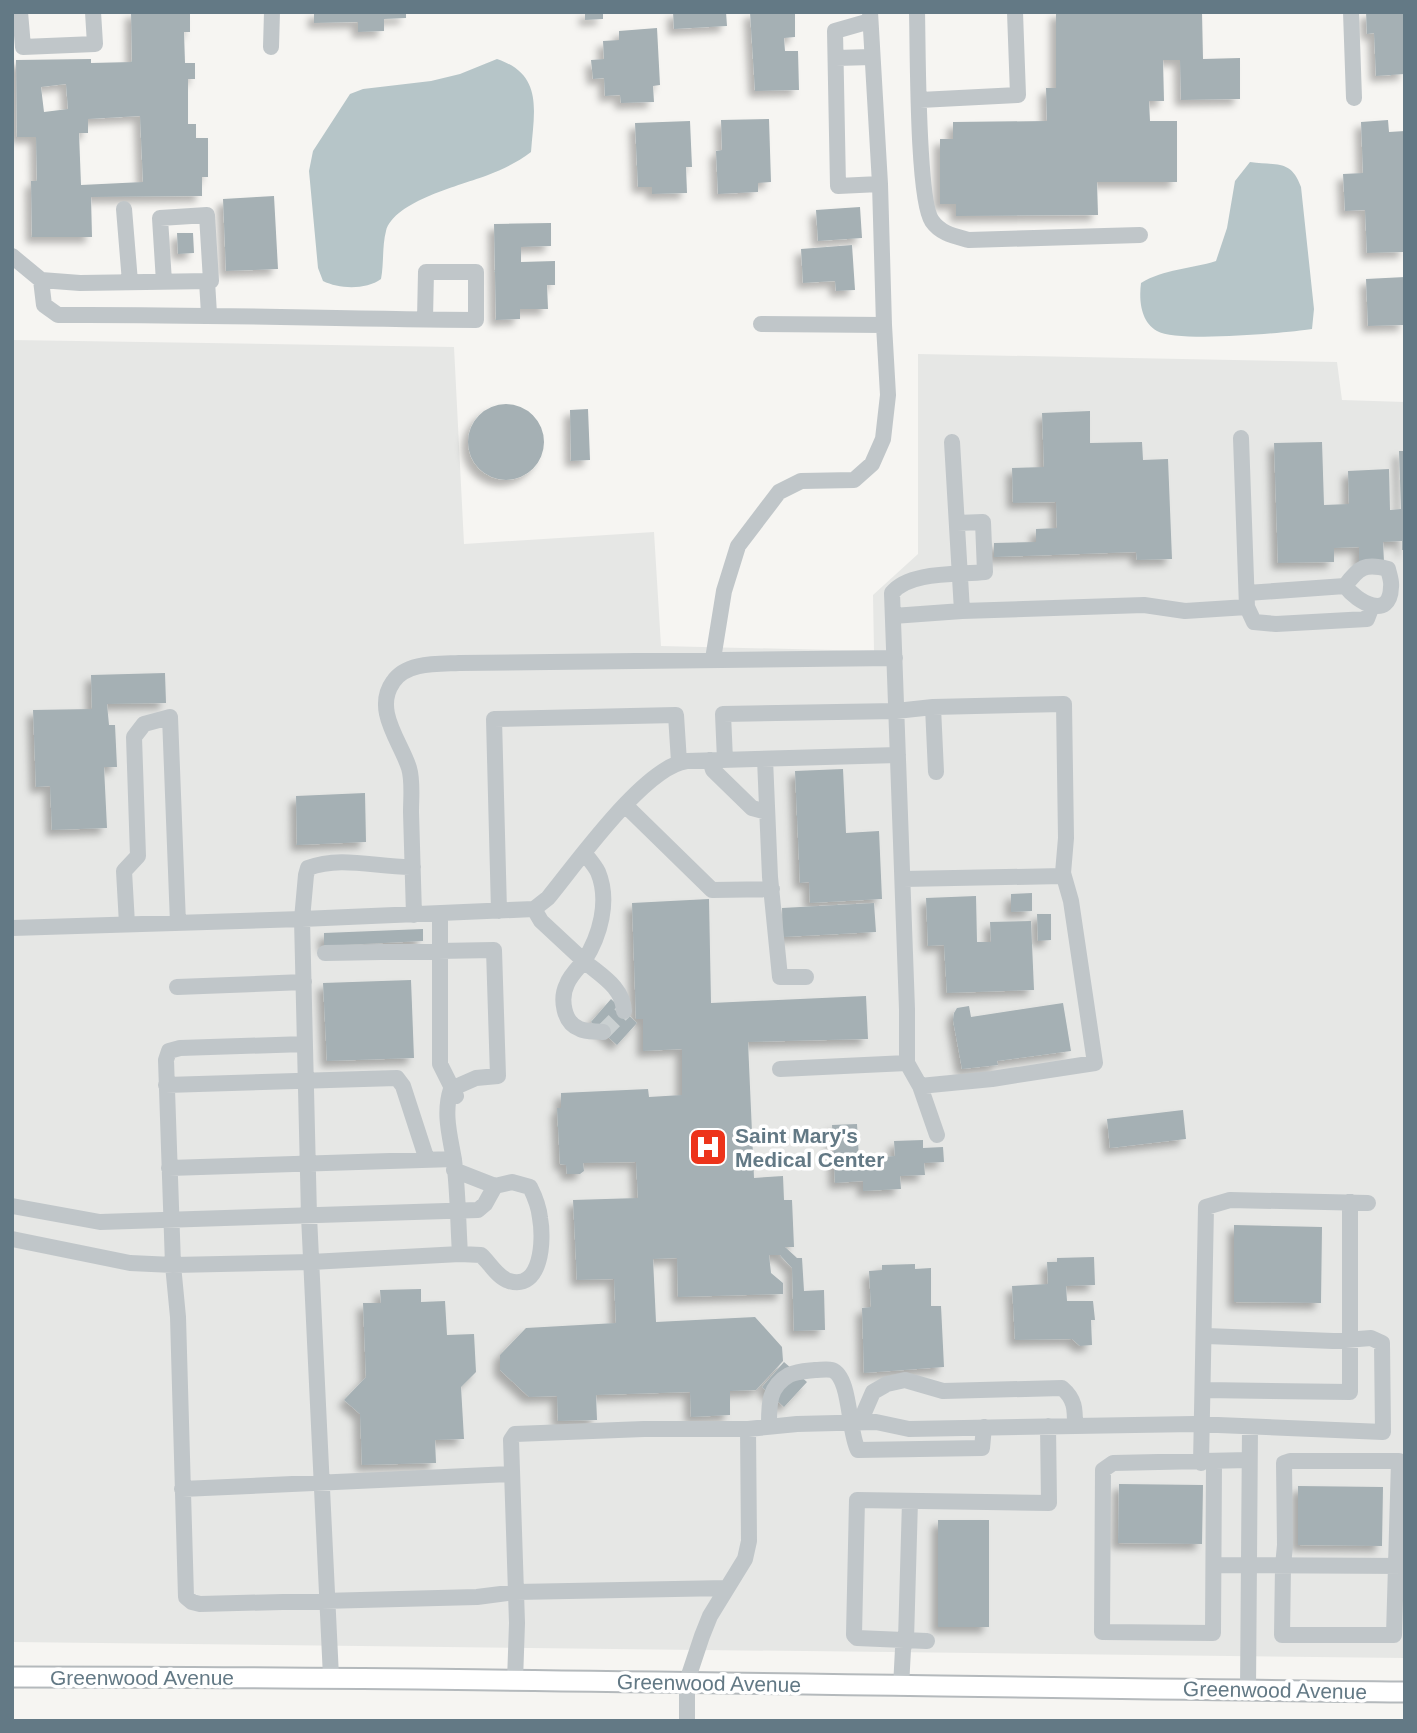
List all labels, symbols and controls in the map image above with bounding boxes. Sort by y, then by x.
place label: Saint Mary's Medical Center [735,1124,884,1171]
hospital icon: Saint Mary's Medical Center [687,1126,729,1168]
street label: Greenwood Avenue [50,1666,234,1689]
street label: Greenwood Avenue [617,1670,801,1696]
street label: Greenwood Avenue [1183,1677,1367,1703]

